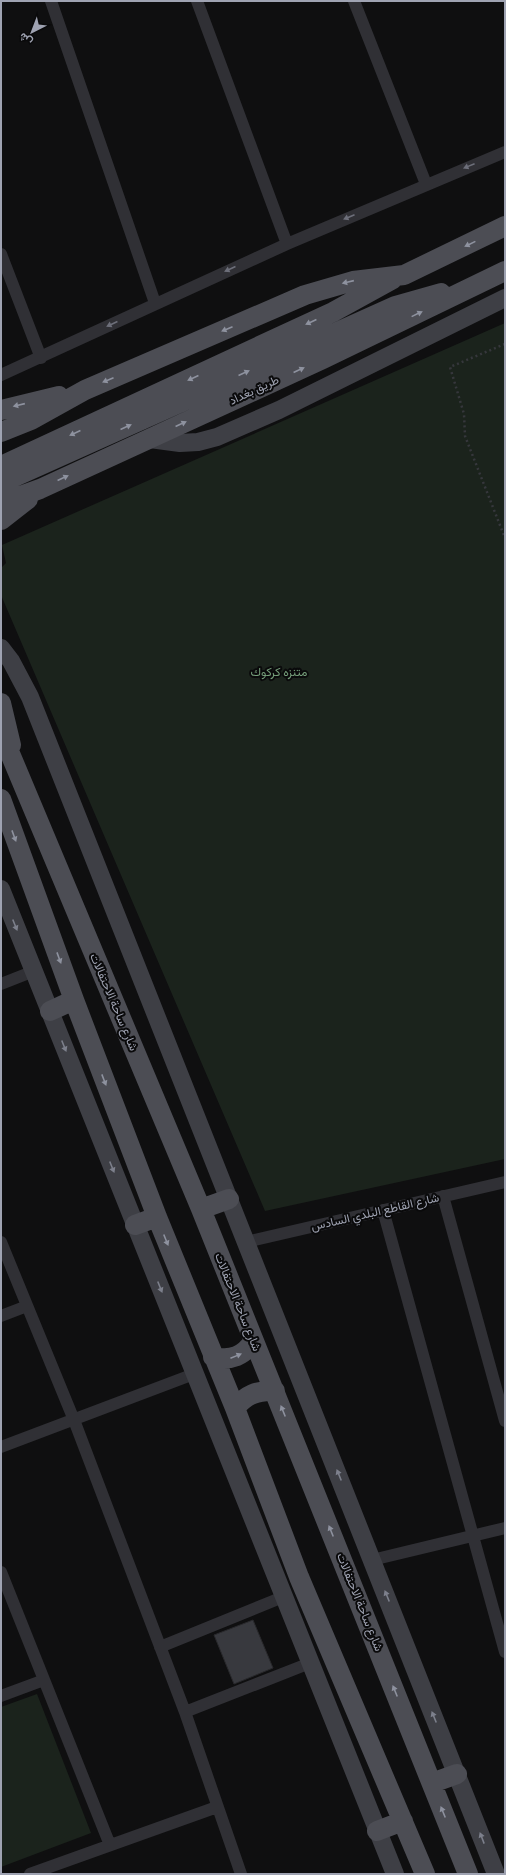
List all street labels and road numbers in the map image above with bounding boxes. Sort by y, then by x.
street label: طريق بغداد [226,370,282,409]
street label: شارع ساحة الاحتفالات [85,950,144,1054]
street label: شارع القاطع البلدي السادس [309,1188,441,1236]
street label: شارع ساحة الاحتفالات [210,1250,267,1354]
street label: شارع ساحة الاحتفالات [332,1550,389,1654]

